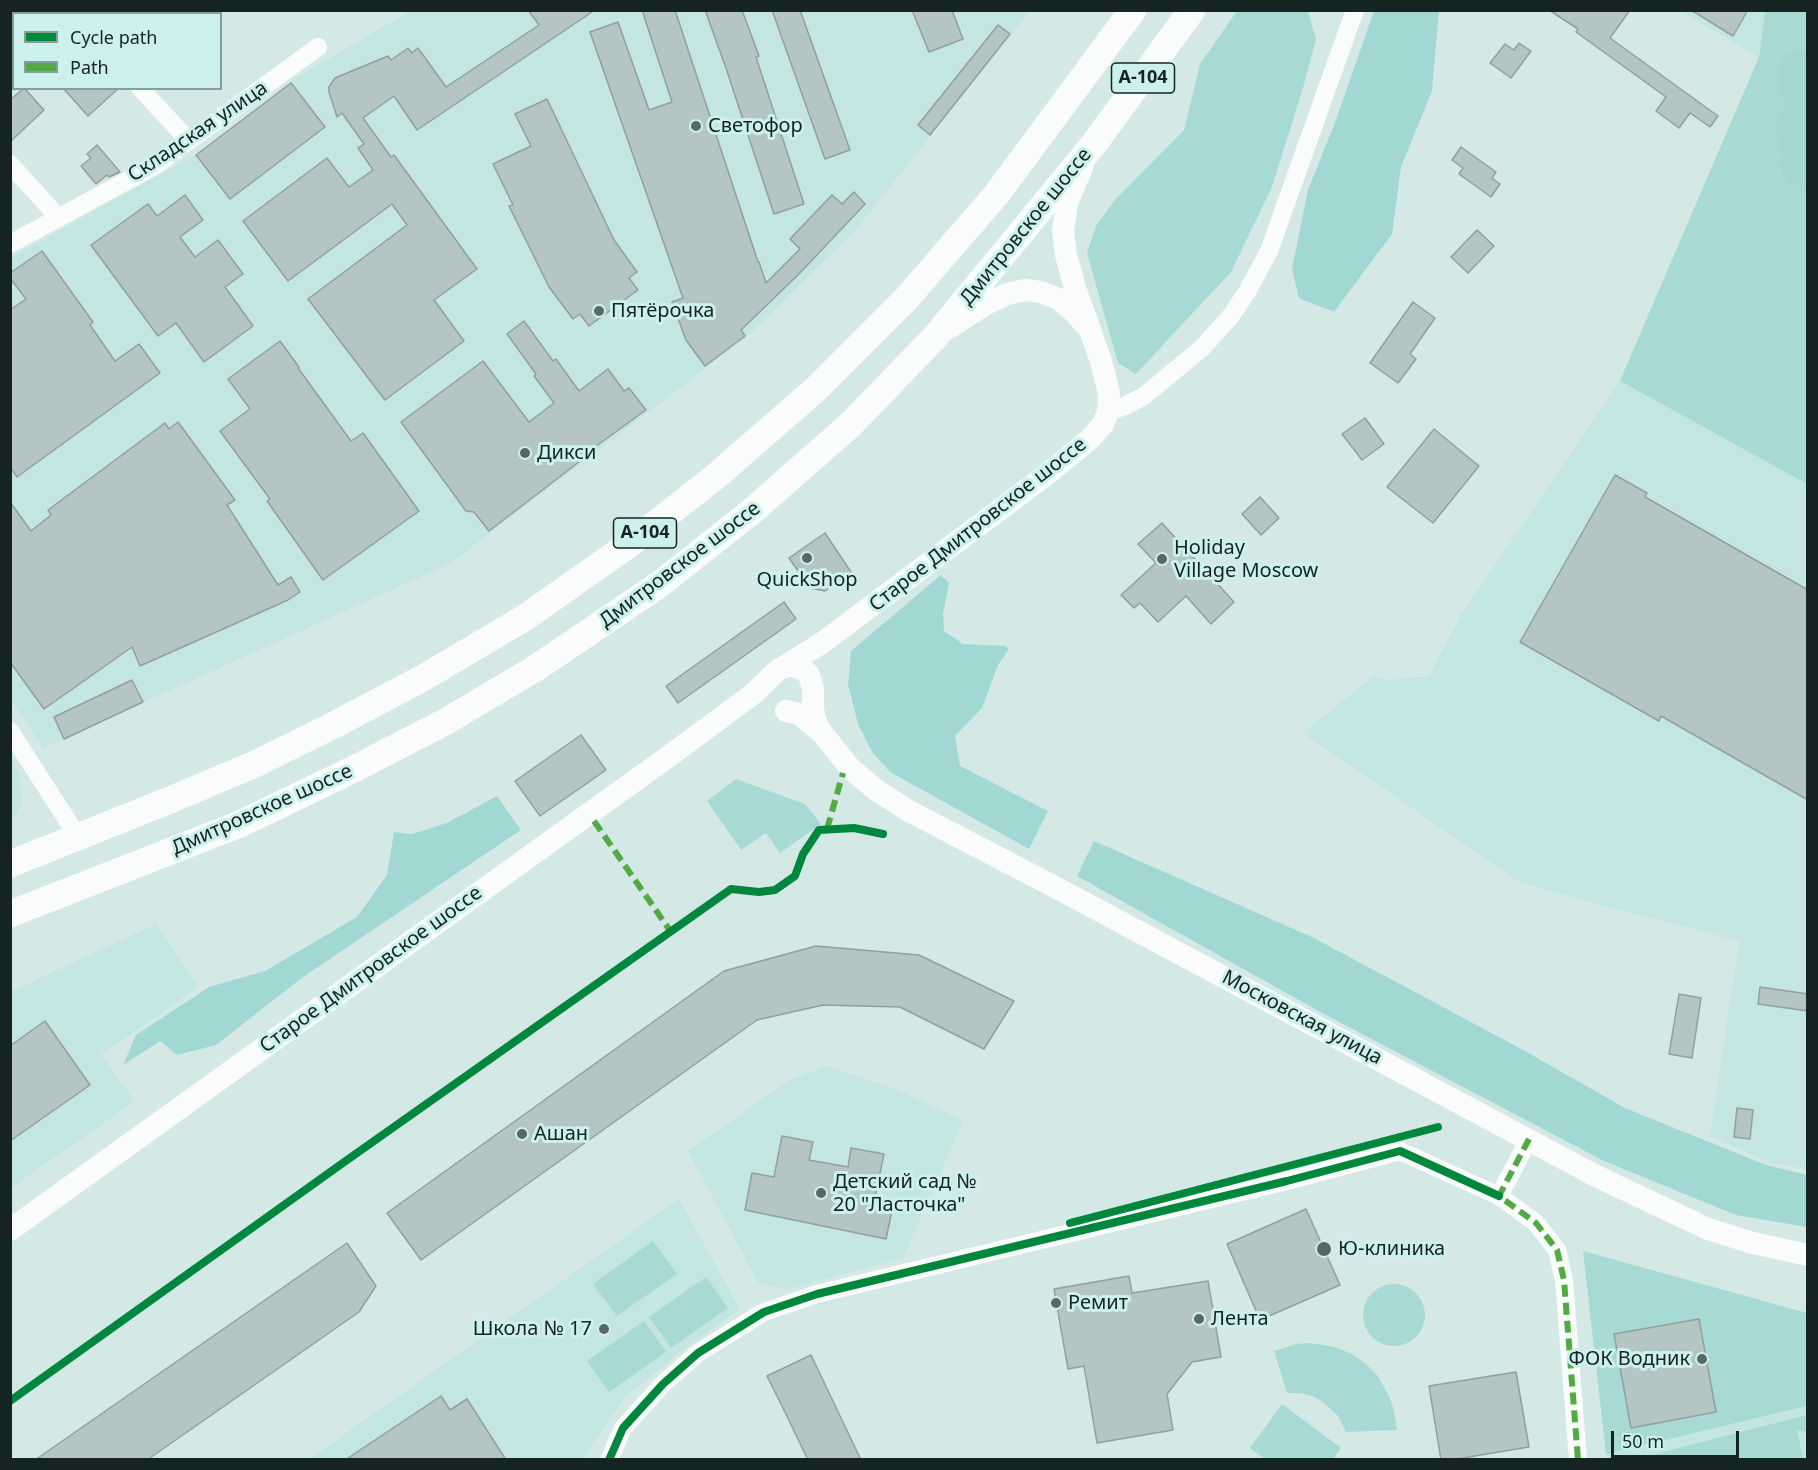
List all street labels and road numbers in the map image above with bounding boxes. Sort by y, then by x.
road number: А-104 [1112,63,1174,93]
street label: Складская улица [124,76,272,188]
street label: Дмитровское шоссе [955,144,1097,310]
street label: Старое Дмитровское шоссе [865,433,1091,617]
street label: Дмитровское шоссе [595,497,765,633]
road number: А-104 [614,518,676,548]
street label: Дмитровское шоссе [168,759,356,861]
street label: Старое Дмитровское шоссе [255,881,487,1059]
street label: Московская улица [1218,966,1386,1070]

